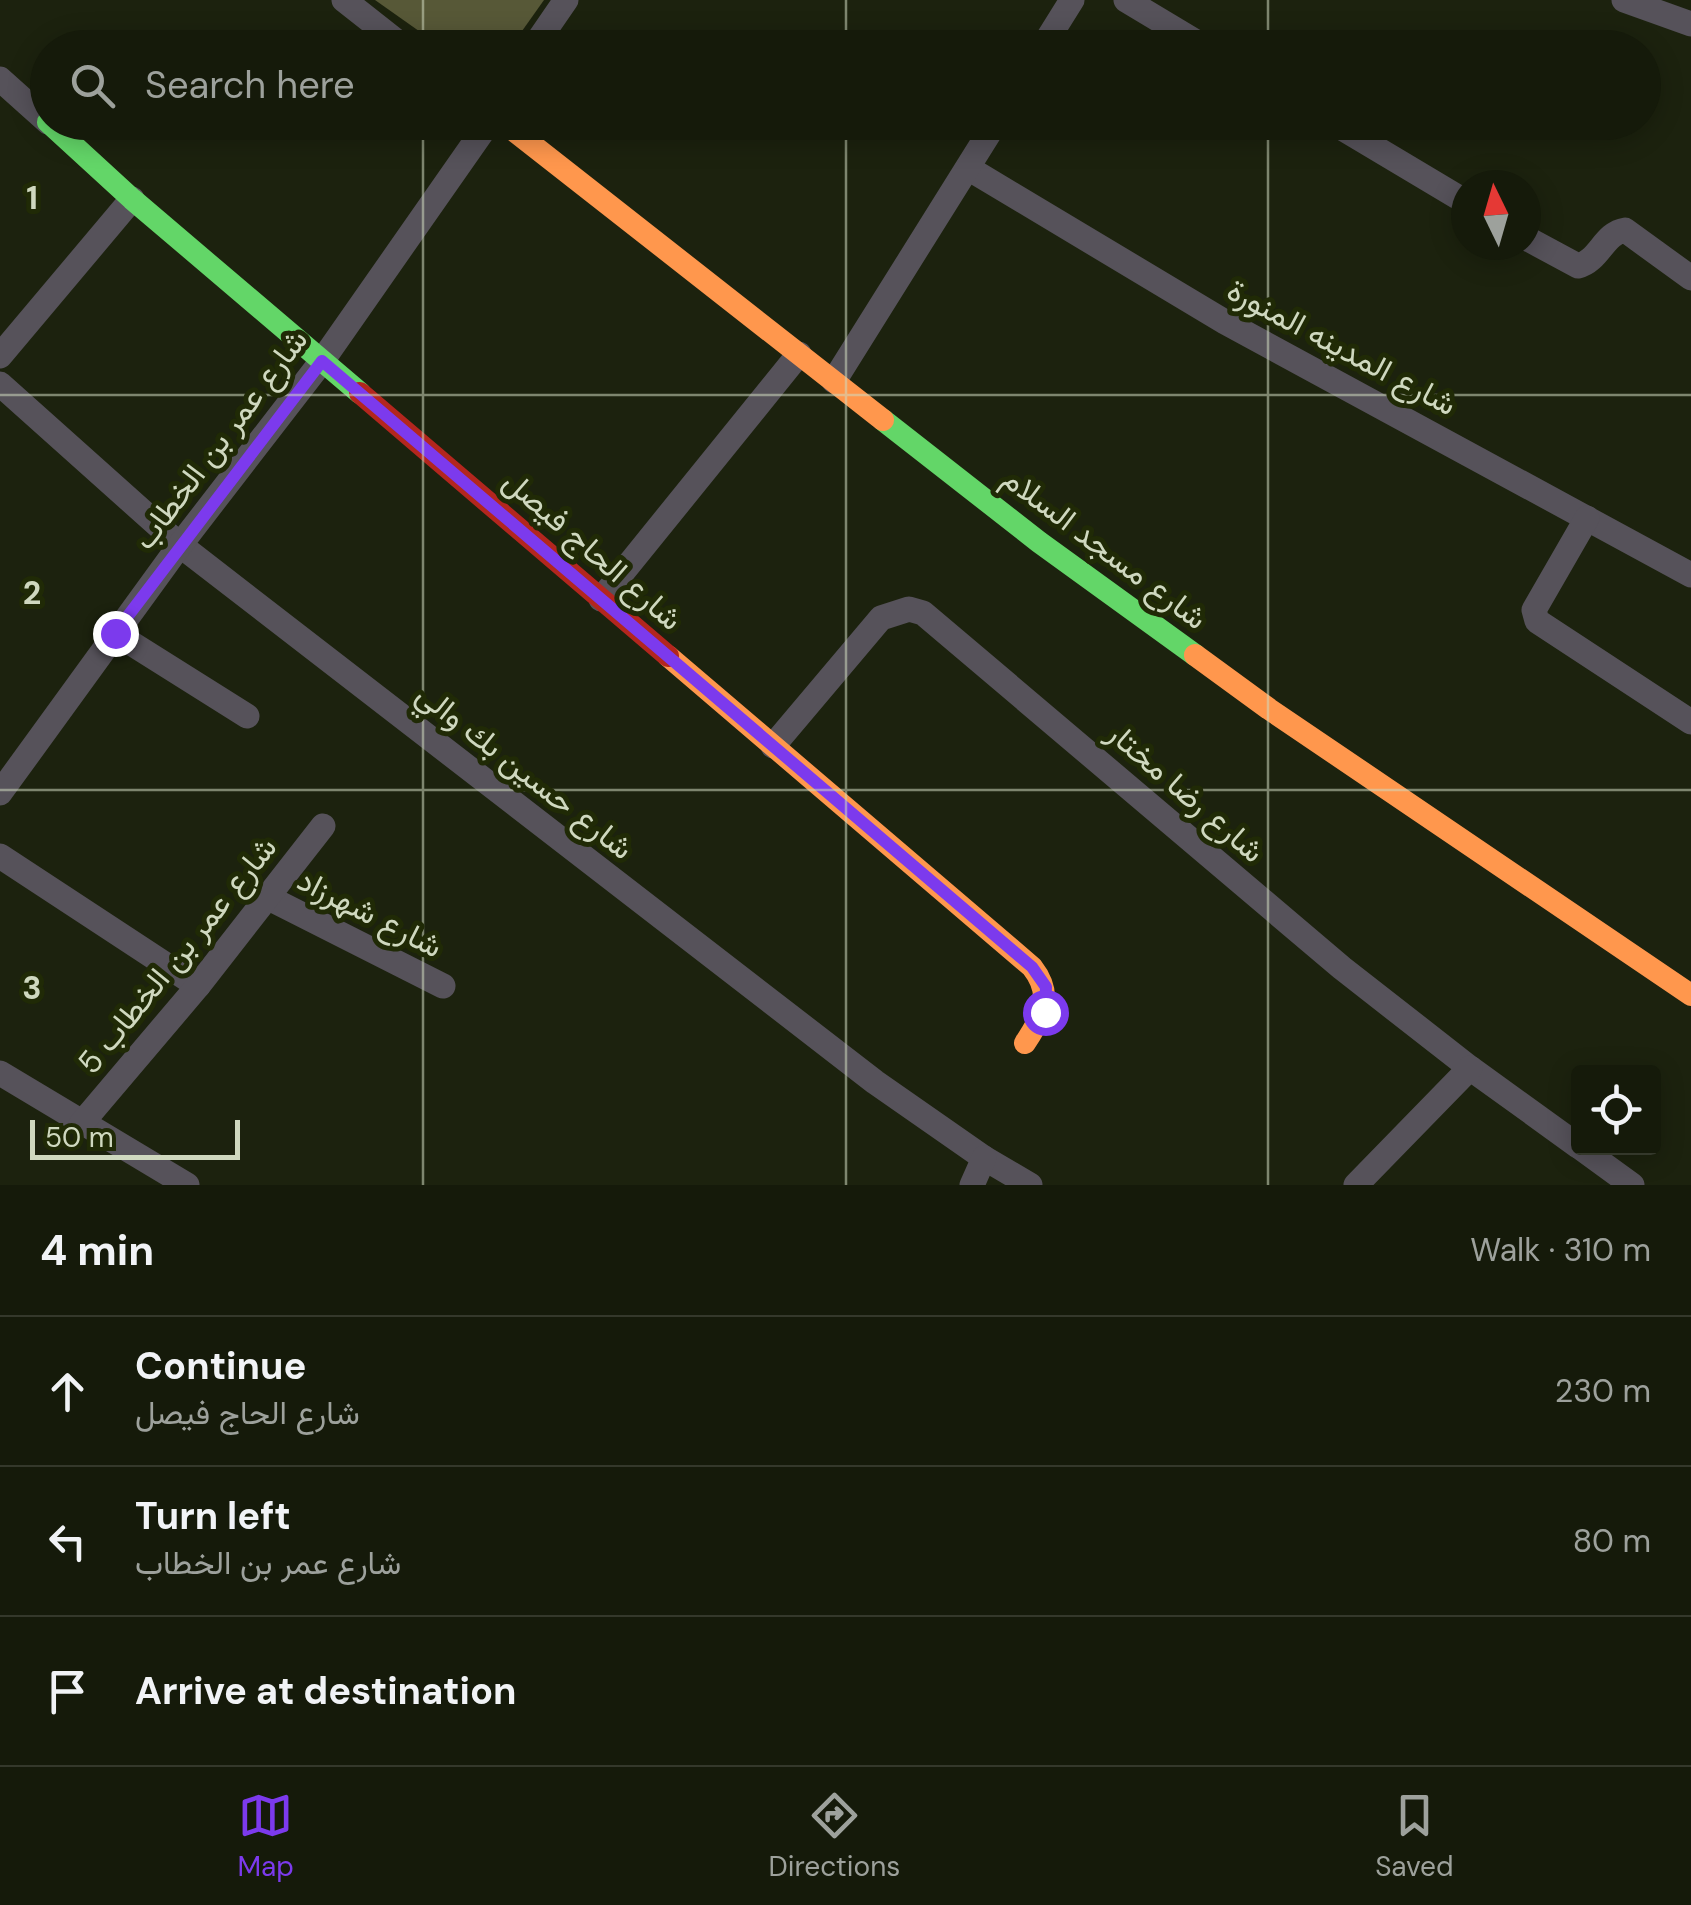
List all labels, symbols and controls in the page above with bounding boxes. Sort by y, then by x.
search box [30,30,1661,140]
icon: search [65,58,120,113]
text: Search here [145,60,355,110]
north arrow [1451,170,1541,260]
text: 1 [26,177,38,219]
street label: شارع المدينه المنورة [1219,269,1464,426]
street label: شارع عمر بن الخطاب [123,320,318,559]
street label: شارع مسجد السلام [993,457,1216,640]
street label: شارع الحاج فيصل [494,460,692,640]
text: 2 [23,572,41,614]
route end [93,611,139,657]
street label: شارع حسين بك والي [405,673,642,873]
street label: شارع رضا مختار [1097,711,1274,873]
street label: شارع عمر بن الخطاب 5 [68,827,287,1083]
street label: شارع شهرزاد [290,859,450,968]
text: 3 [22,967,42,1009]
route start [1023,990,1069,1036]
map controls [1571,1065,1661,1155]
button: locate [1571,1065,1661,1155]
scale bar [30,1115,240,1160]
text: 50 m [45,1119,114,1156]
text: 4 min [40,1223,154,1278]
text: Walk · 310 m [1470,1229,1651,1271]
text: Continue [135,1341,306,1391]
icon: ahead [40,1364,95,1419]
text: 230 m [1555,1370,1651,1412]
text: شارع الحاج فيصل [135,1392,360,1434]
text: Turn left [135,1491,291,1541]
icon: left [40,1514,95,1569]
text: 80 m [1573,1520,1651,1562]
text: شارع عمر بن الخطاب [135,1542,401,1584]
icon: arrive [40,1664,95,1719]
text: Arrive at destination [135,1666,517,1716]
tab: Map [237,1788,294,1885]
tab: Directions [769,1788,900,1885]
tab: Saved [1375,1788,1454,1885]

